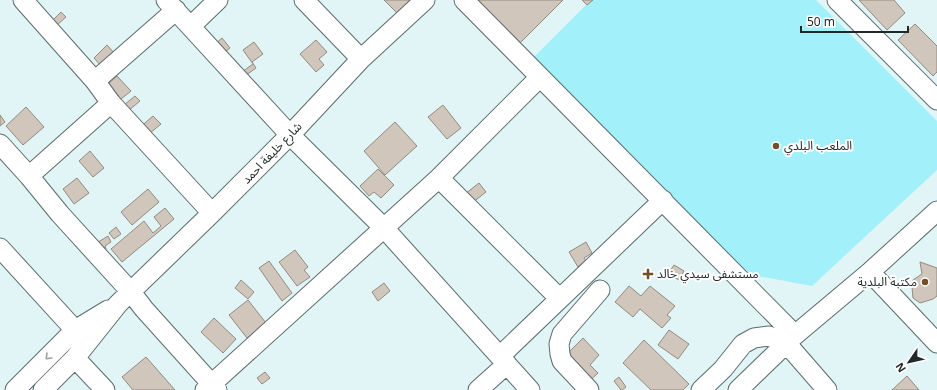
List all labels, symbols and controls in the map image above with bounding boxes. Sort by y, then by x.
scale bar [801,8,908,34]
text: 50 m [807,13,835,30]
street label: شارع خليفة احمد [238,118,306,188]
place label: الملعب البلدي [784,137,852,156]
marker: الملعب البلدي [771,141,781,151]
place label: مستشفى سيدي خالد [657,265,759,284]
marker: مستشفى سيدي خالد [642,268,654,280]
place label: مكتبة البلدية [858,273,917,290]
marker: مكتبة البلدية [920,277,930,287]
north arrow [889,342,929,382]
one-way arrow [45,352,52,360]
text: N [892,360,909,376]

